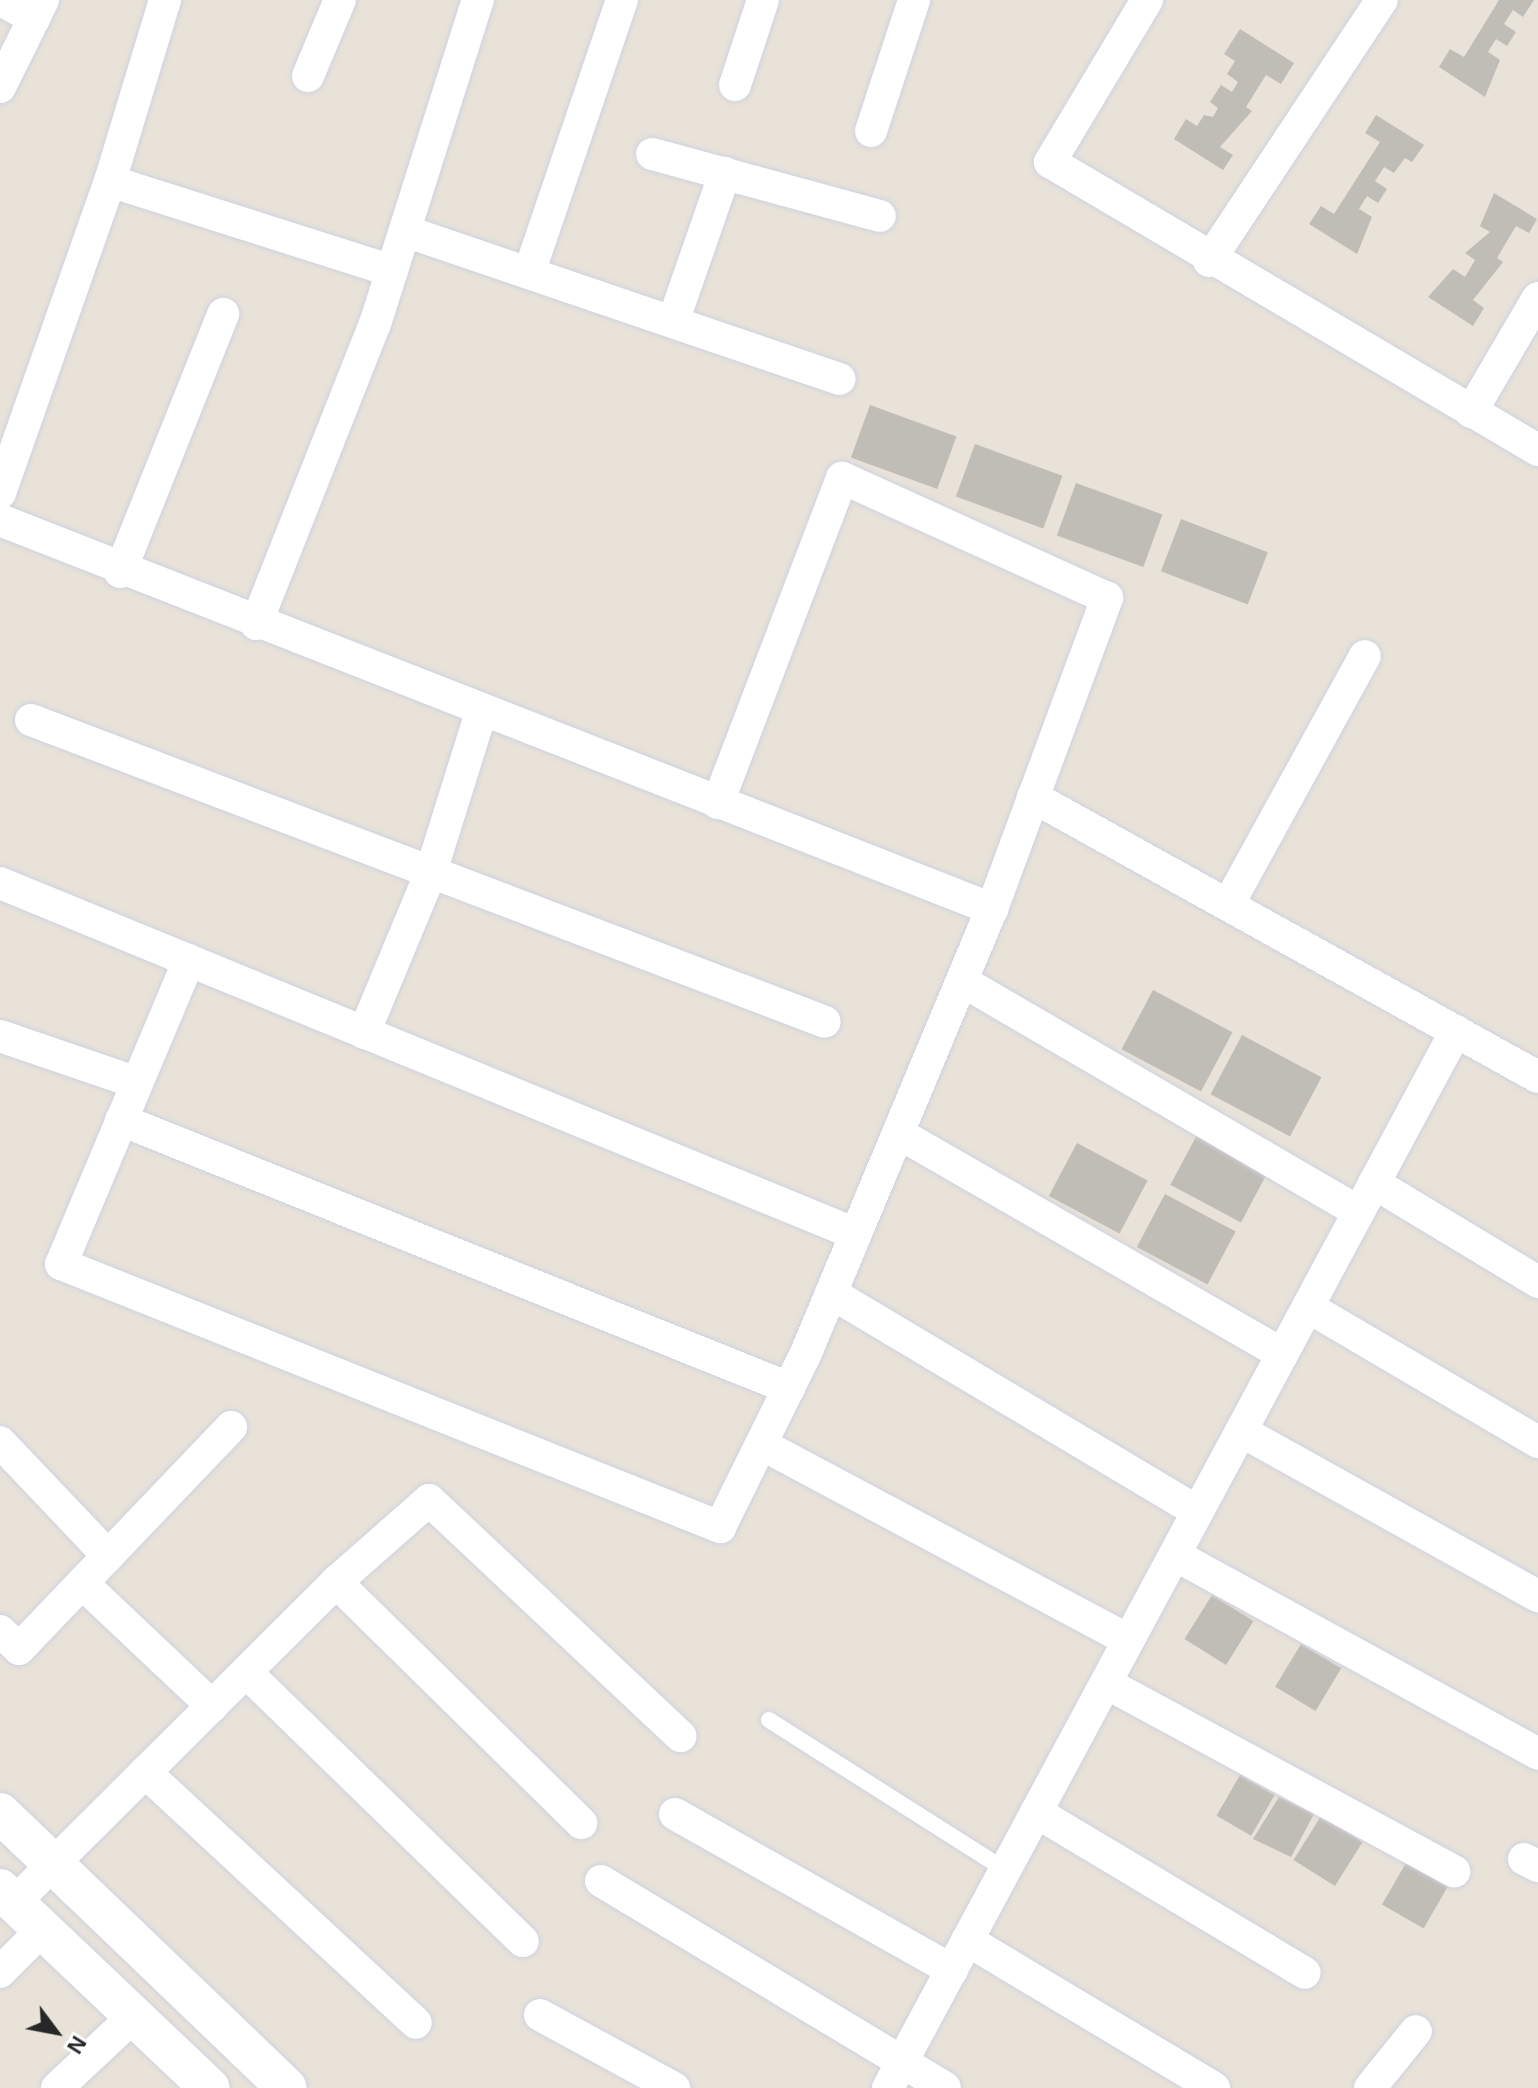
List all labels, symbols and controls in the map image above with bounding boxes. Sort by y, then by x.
north arrow [16,1992,96,2072]
text: N [62,2032,92,2058]

